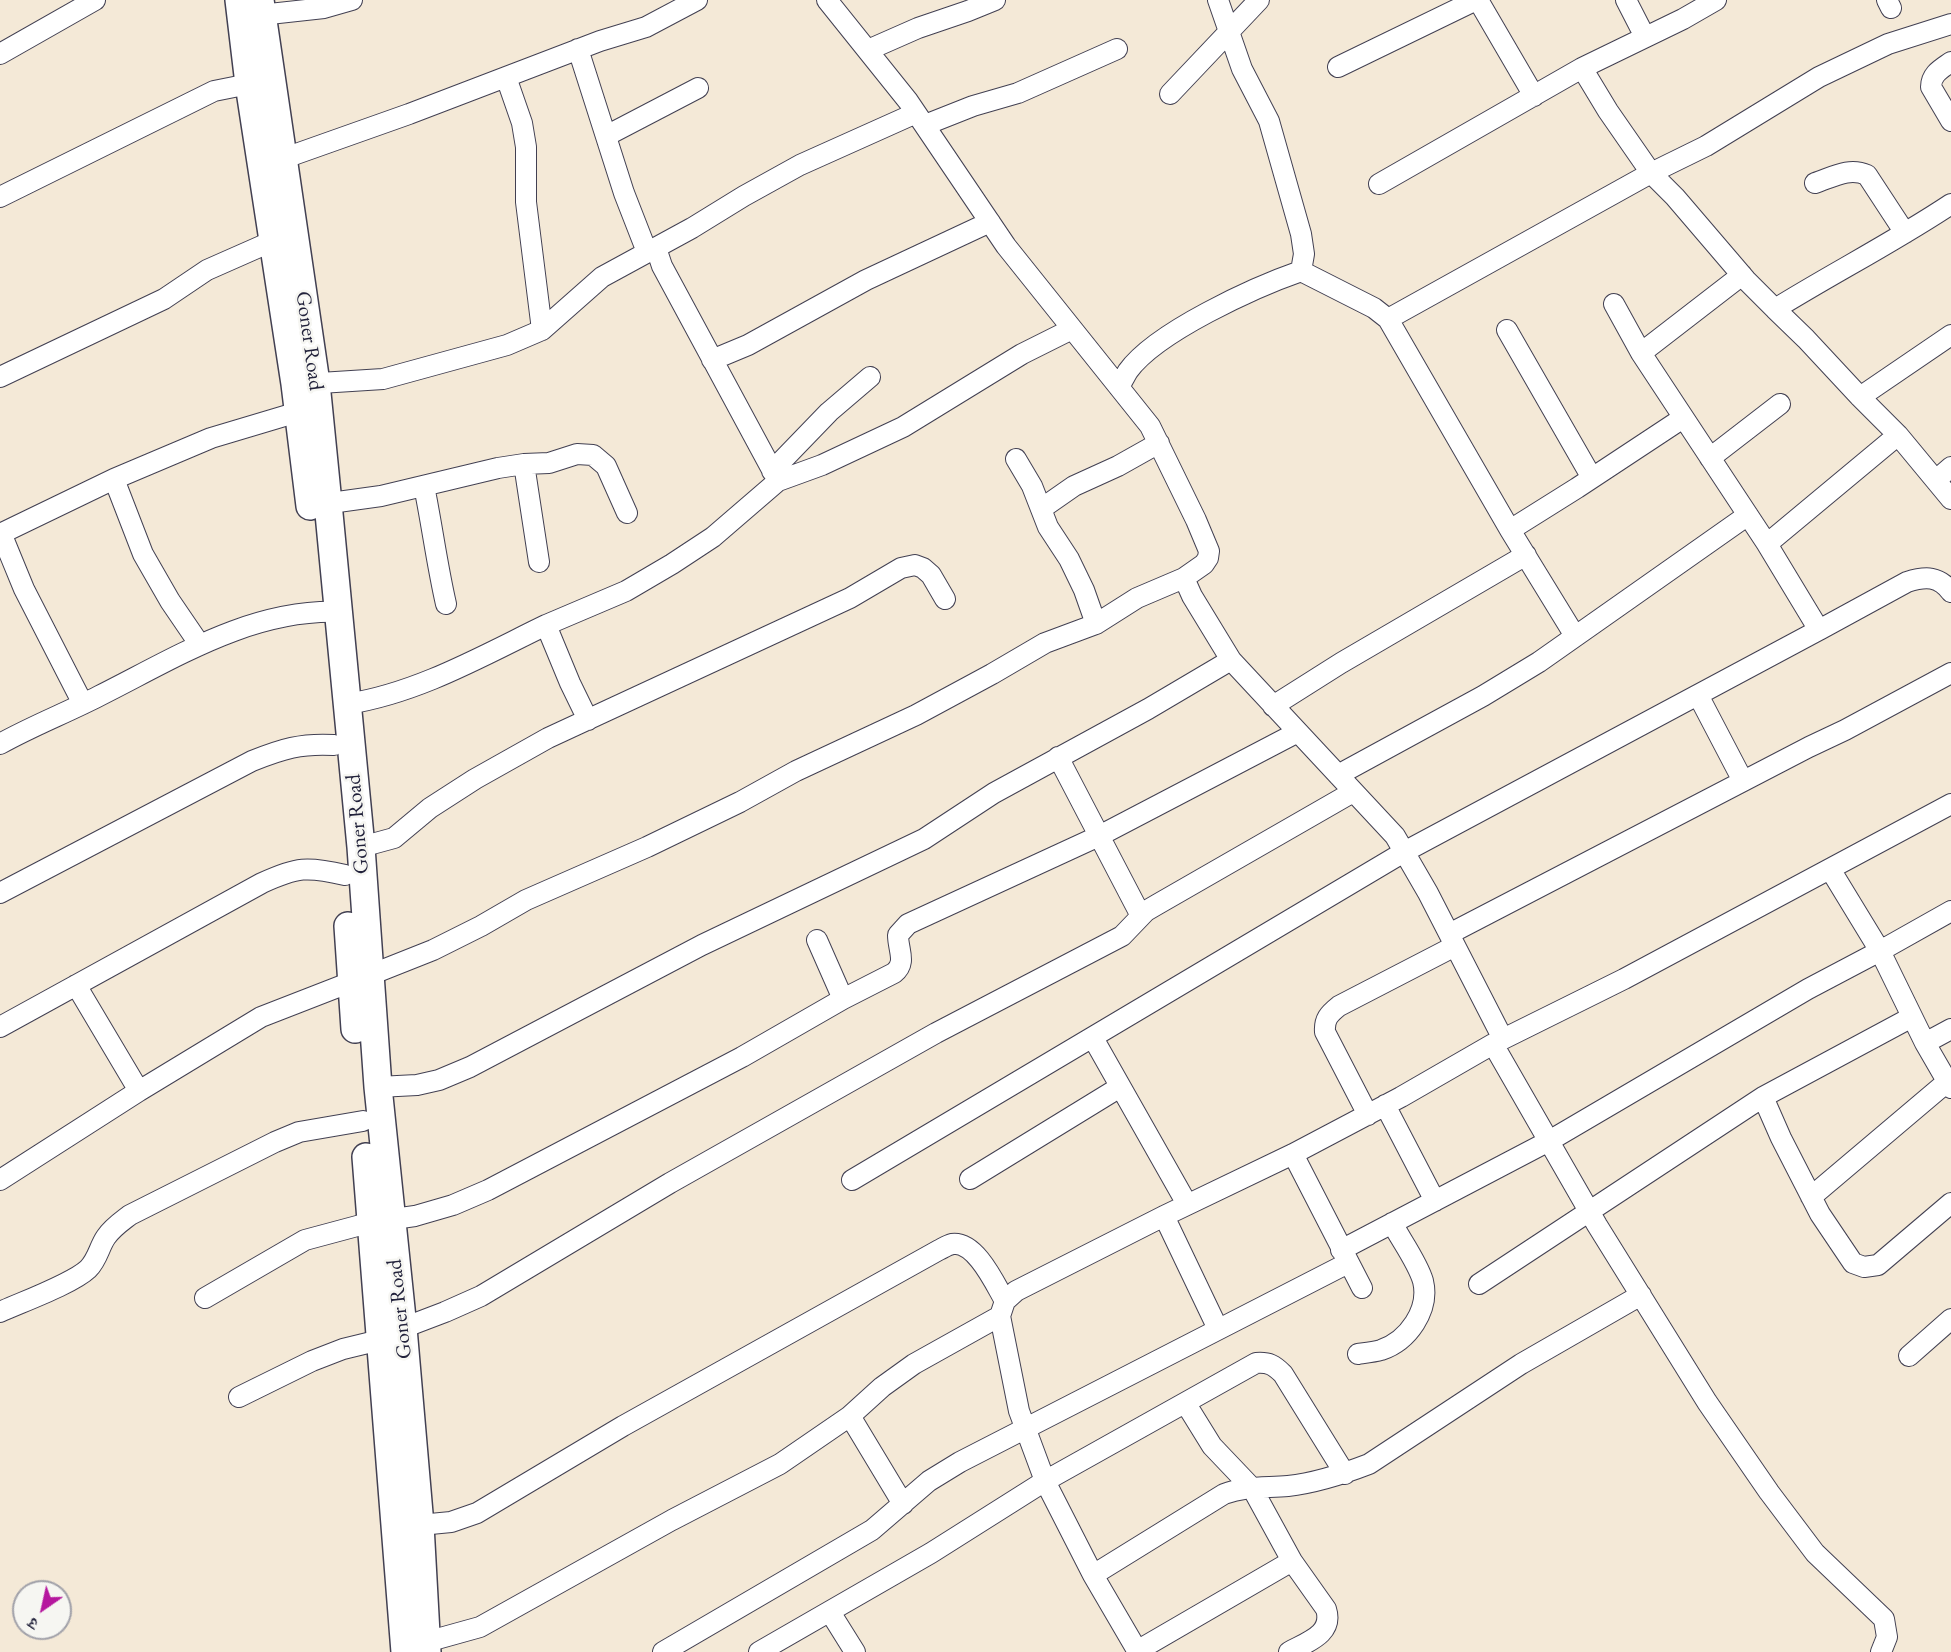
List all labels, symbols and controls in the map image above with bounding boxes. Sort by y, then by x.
street label: Goner Road [290,290,328,392]
street label: Goner Road [341,773,375,875]
street label: Goner Road [382,1258,418,1360]
north arrow [12,1580,72,1640]
text: उ [24,1613,42,1635]

